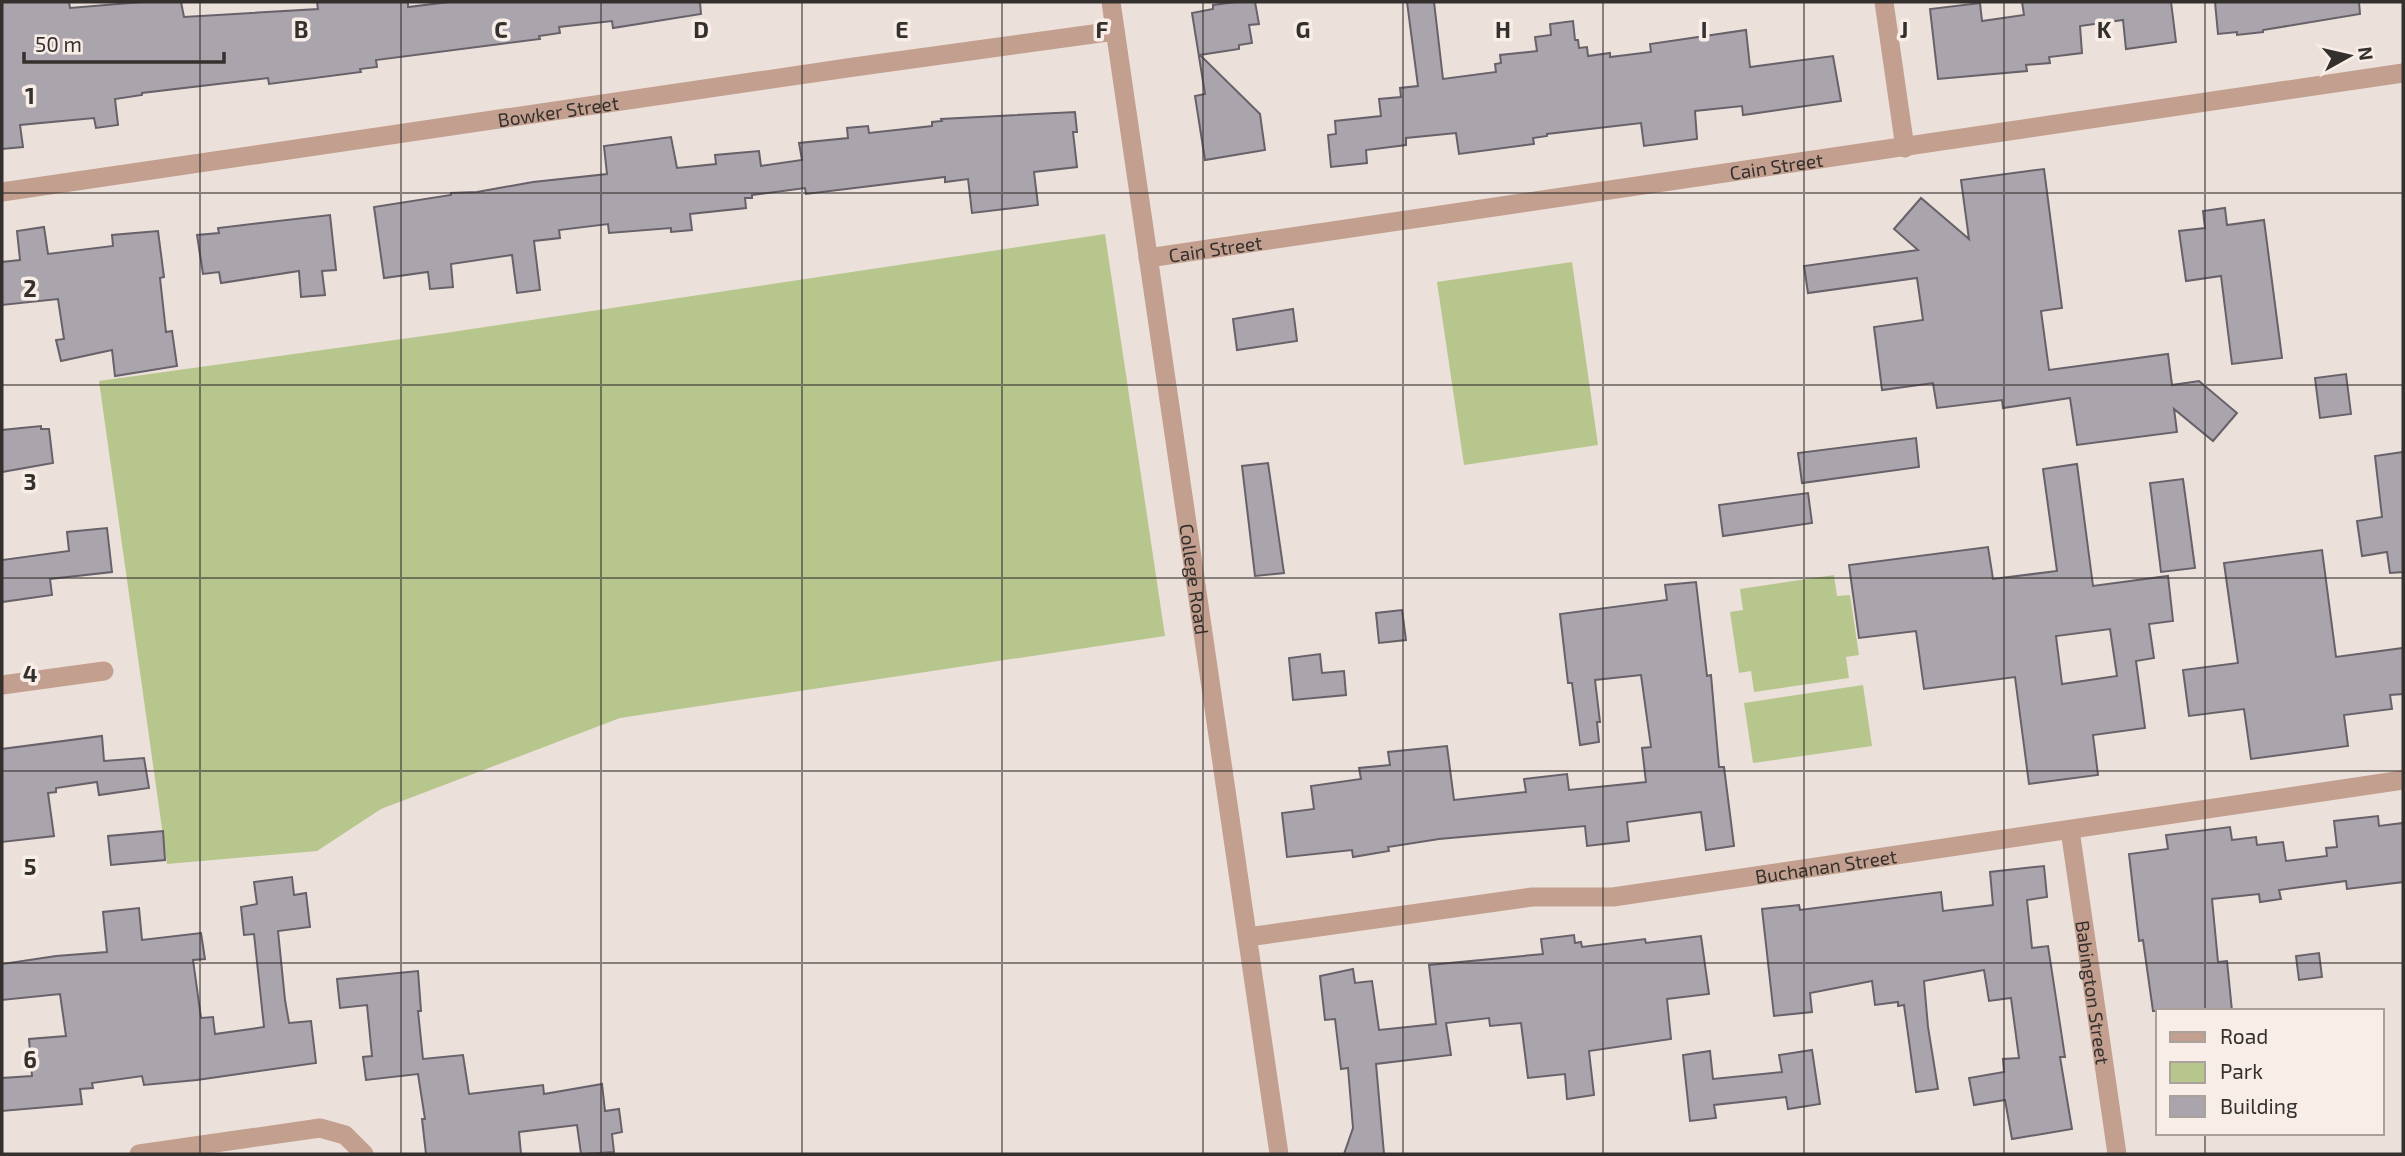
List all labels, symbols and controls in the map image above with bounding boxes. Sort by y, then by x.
text: B [294,15,308,43]
text: C [494,15,508,43]
text: D [693,15,709,43]
text: E [895,15,909,43]
text: F [1096,15,1109,43]
text: G [1296,15,1310,43]
text: H [1495,15,1511,43]
text: I [1701,15,1707,43]
text: J [1900,15,1908,43]
text: K [2097,15,2112,43]
scale bar [24,21,224,65]
north arrow [2314,21,2384,91]
text: 50 m [35,31,82,56]
text: N [2354,45,2379,62]
text: 1 [25,81,35,109]
street label: Bowker Street [496,90,620,131]
street label: Cain Street [1728,147,1824,184]
street label: Cain Street [1167,230,1264,266]
text: 2 [23,274,37,302]
text: 3 [23,467,37,495]
street label: College Road [1176,522,1215,636]
text: 4 [23,659,37,687]
street label: Buchanan Street [1753,844,1898,887]
text: 5 [24,852,36,880]
street label: Babington Street [2072,919,2115,1066]
legend [2156,1009,2384,1135]
text: Road [2220,1023,2268,1048]
text: 6 [23,1045,37,1073]
text: Park [2220,1058,2263,1083]
text: Building [2220,1093,2298,1118]

